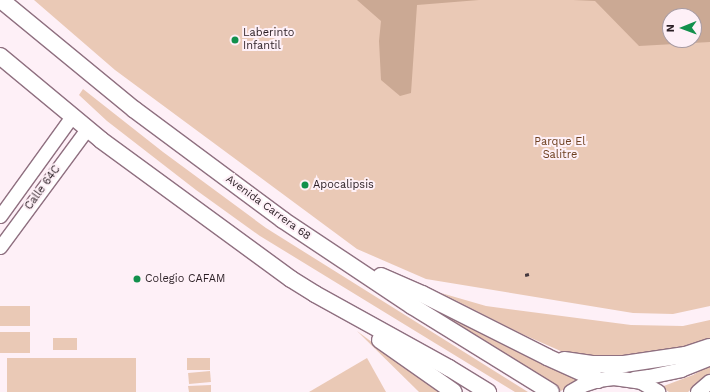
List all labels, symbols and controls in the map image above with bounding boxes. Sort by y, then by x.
north arrow [662,8,702,48]
text: N [664,24,677,32]
place label: Laberinto Infantil [243,27,294,53]
marker: Laberinto Infantil [230,35,240,45]
park label: Parque El Salitre [534,136,586,162]
street label: Calle 64C [23,163,63,213]
street label: Avenida Carrera 68 [223,173,313,243]
place label: Apocalipsis [313,178,374,192]
marker: Apocalipsis [300,180,310,190]
place label: Colegio CAFAM [145,272,225,286]
marker: Colegio CAFAM [132,274,142,284]

